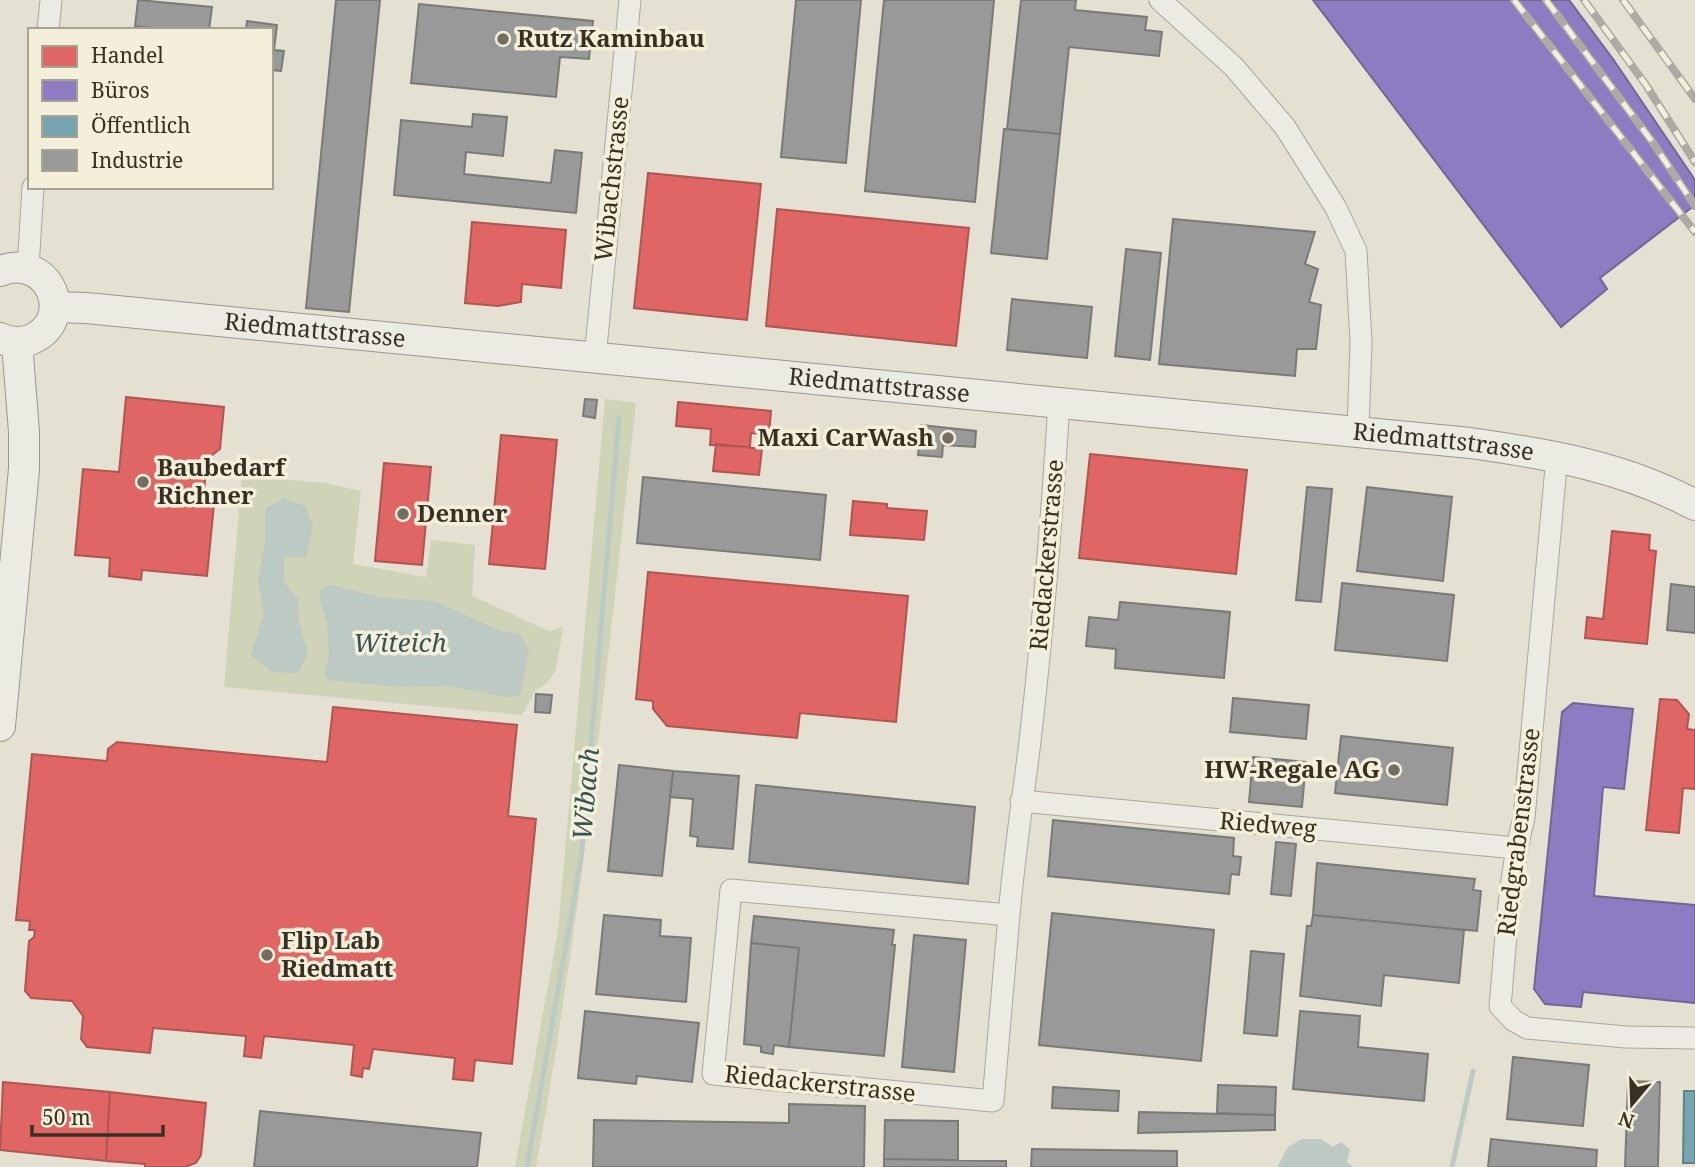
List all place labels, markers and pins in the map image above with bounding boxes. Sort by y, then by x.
place label: Rutz Kaminbau [517,21,705,54]
marker: Rutz Kaminbau [495,31,511,47]
place label: Maxi CarWash [758,420,934,453]
marker: Maxi CarWash [940,430,956,446]
place label: Baubedarf Richner [157,450,287,511]
marker: Baubedarf Richner [135,474,151,490]
place label: Denner [417,496,508,529]
marker: Denner [395,506,411,522]
place label: HW-Regale AG [1204,752,1380,785]
marker: HW-Regale AG [1386,762,1402,778]
place label: Flip Lab Riedmatt [281,923,394,984]
marker: Flip Lab Riedmatt [259,947,275,963]

